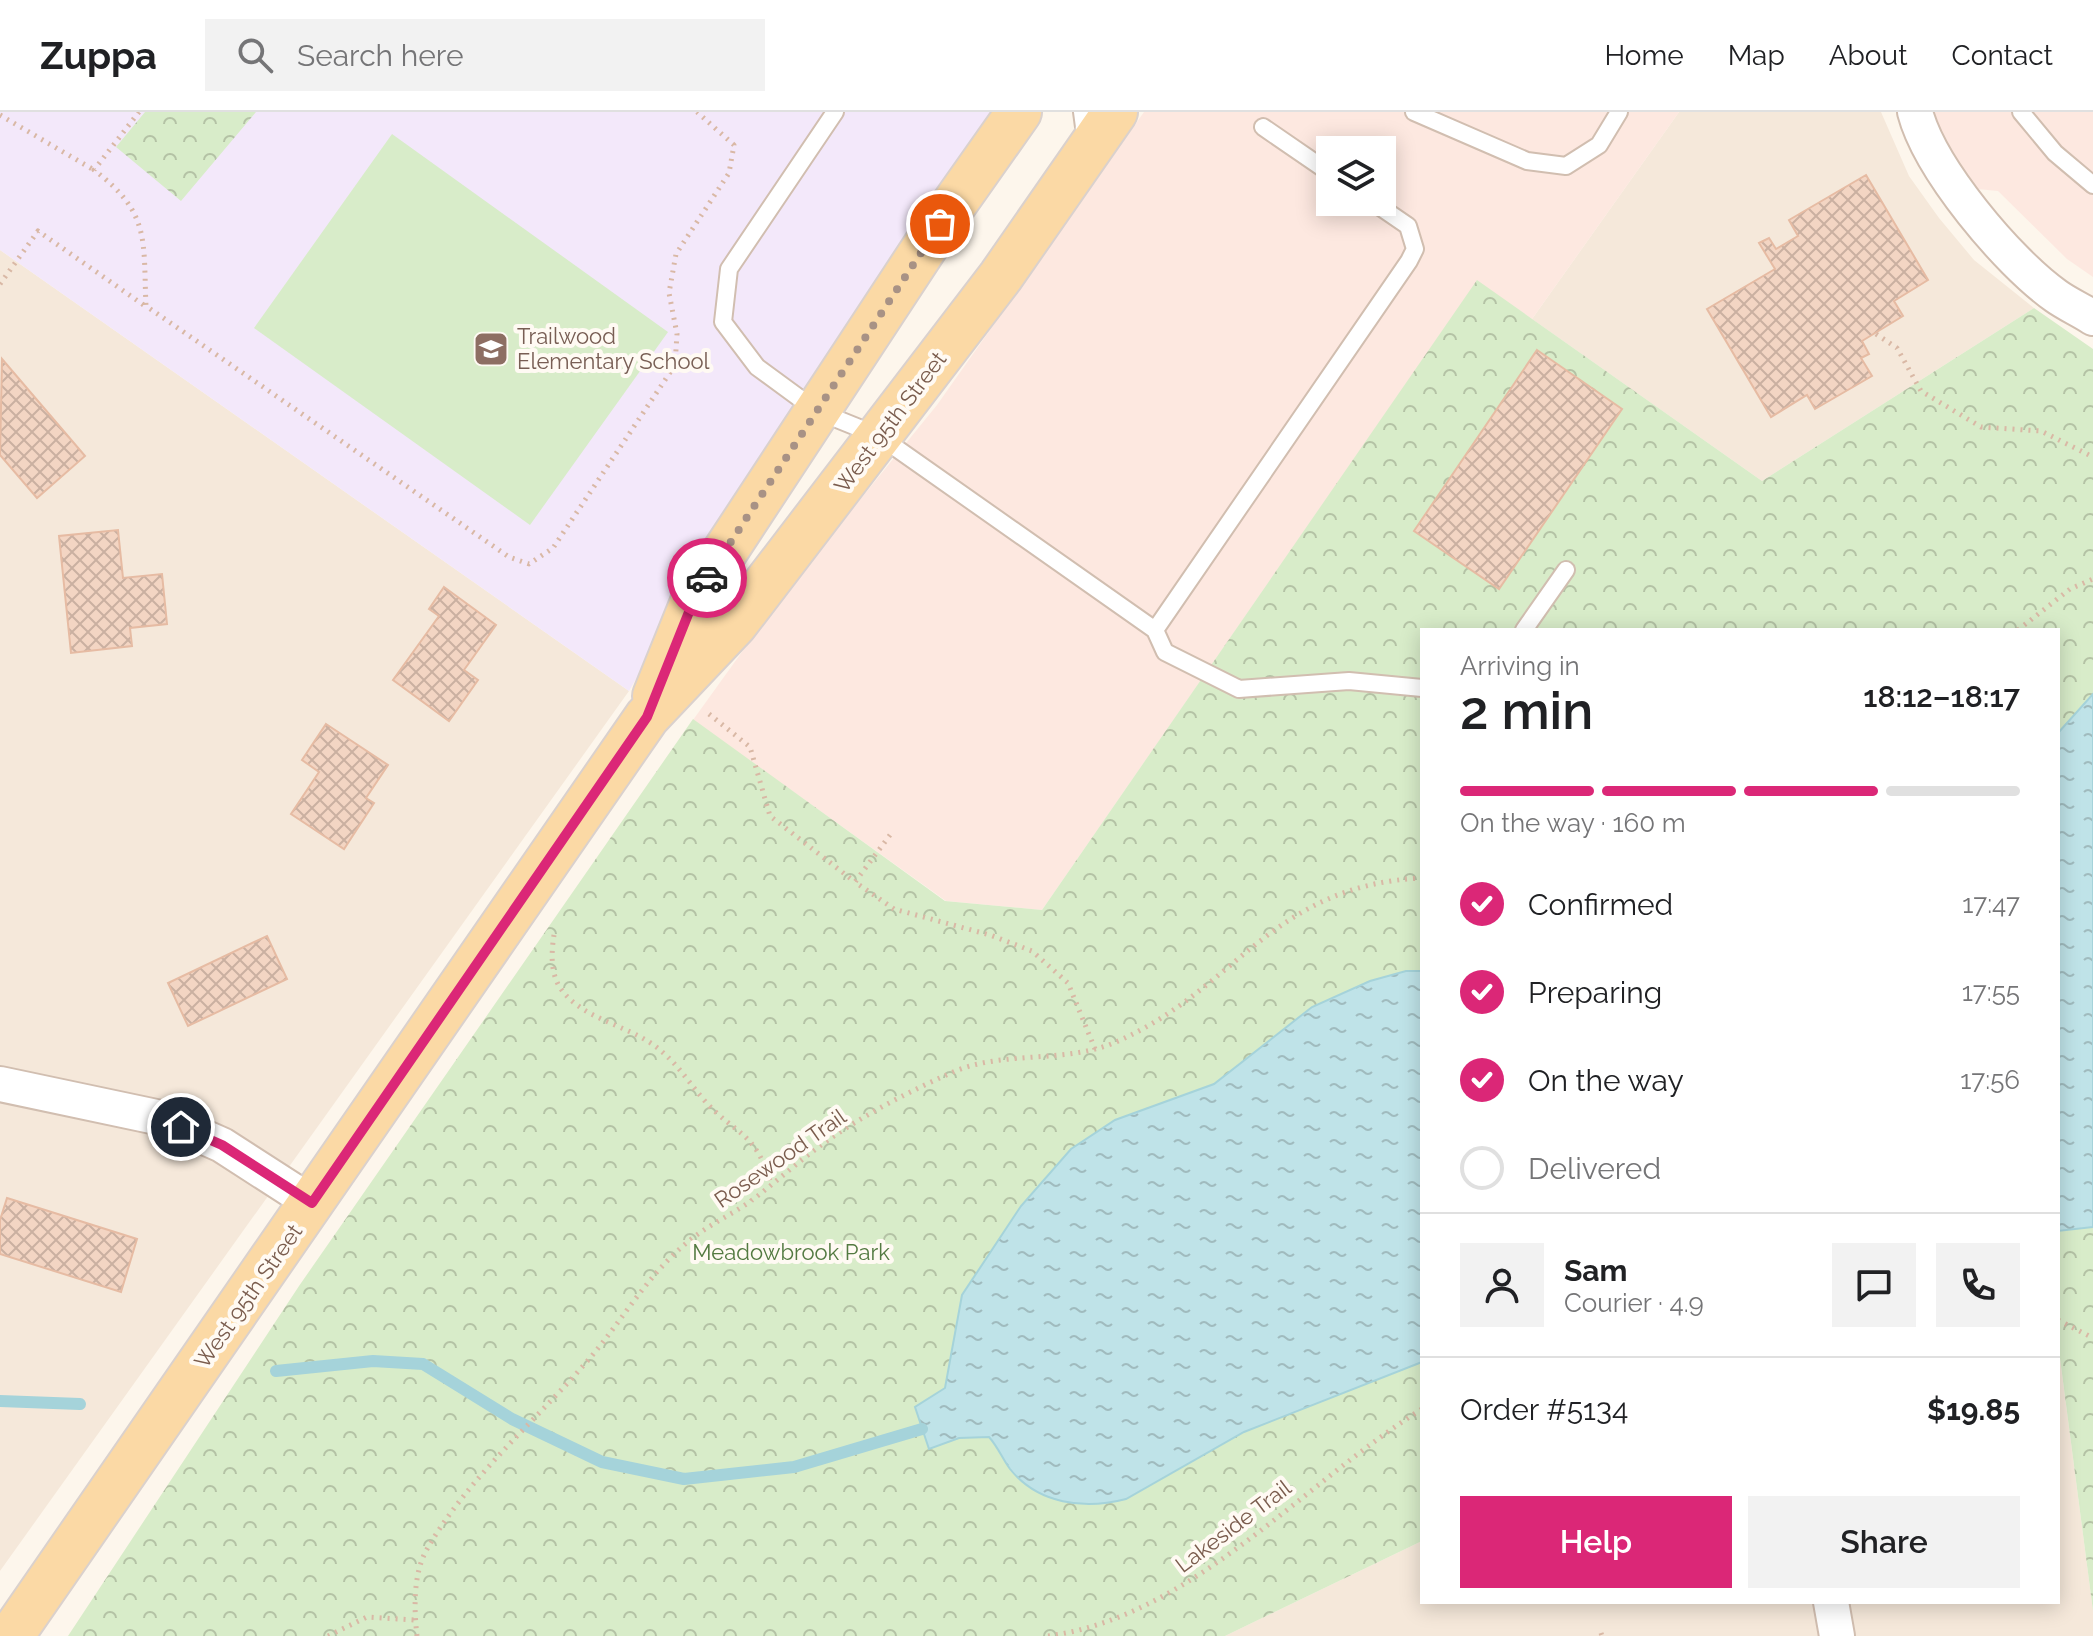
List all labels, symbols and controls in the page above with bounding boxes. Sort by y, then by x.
search box [205,19,765,91]
text: Zuppa [40,33,157,78]
icon: search [233,33,277,77]
text: Search here [297,38,464,73]
text: Home [1604,39,1684,72]
text: Map [1728,39,1785,72]
text: About [1829,39,1908,72]
text: Contact [1952,39,2053,72]
map controls [1316,136,1396,216]
button: layers [1316,136,1396,216]
pin [906,190,974,258]
icon: bag [918,202,962,246]
place label: Trailwood Elementary School [517,323,710,374]
school or university icon: Trailwood Elementary School [472,330,510,368]
street label: West 95th Street [829,346,952,498]
courier [667,538,747,618]
icon: car [685,556,729,600]
text: Arriving in [1460,651,1580,681]
text: 18:12–18:17 [1863,679,2020,714]
text: 2 min [1460,680,1593,741]
text: On the way · 160 m [1460,808,1686,838]
icon: check [1460,882,1504,926]
text: Confirmed [1528,887,1673,922]
text: 17:47 [1962,889,2020,919]
icon: check [1460,970,1504,1014]
text: Preparing [1528,975,1662,1010]
text: 17:55 [1962,977,2020,1007]
icon: check [1460,1058,1504,1102]
text: On the way [1528,1063,1684,1098]
text: 17:56 [1960,1065,2020,1095]
pin [147,1093,215,1161]
street label: Rosewood Trail [709,1103,851,1213]
icon: home [159,1105,203,1149]
text: Delivered [1528,1151,1661,1186]
street label: West 95th Street [189,1219,308,1373]
park label: Meadowbrook Park [692,1239,890,1265]
button: person [1460,1243,1544,1327]
button: chat [1832,1243,1916,1327]
button: phone [1936,1243,2020,1327]
text: Sam [1564,1253,1627,1288]
text: Courier · 4.9 [1564,1288,1704,1318]
text: Order #5134 [1460,1392,1628,1427]
text: $19.85 [1927,1392,2020,1427]
street label: Lakeside Trail [1170,1474,1296,1578]
button: Help [1460,1496,1732,1588]
button: Share [1748,1496,2020,1588]

